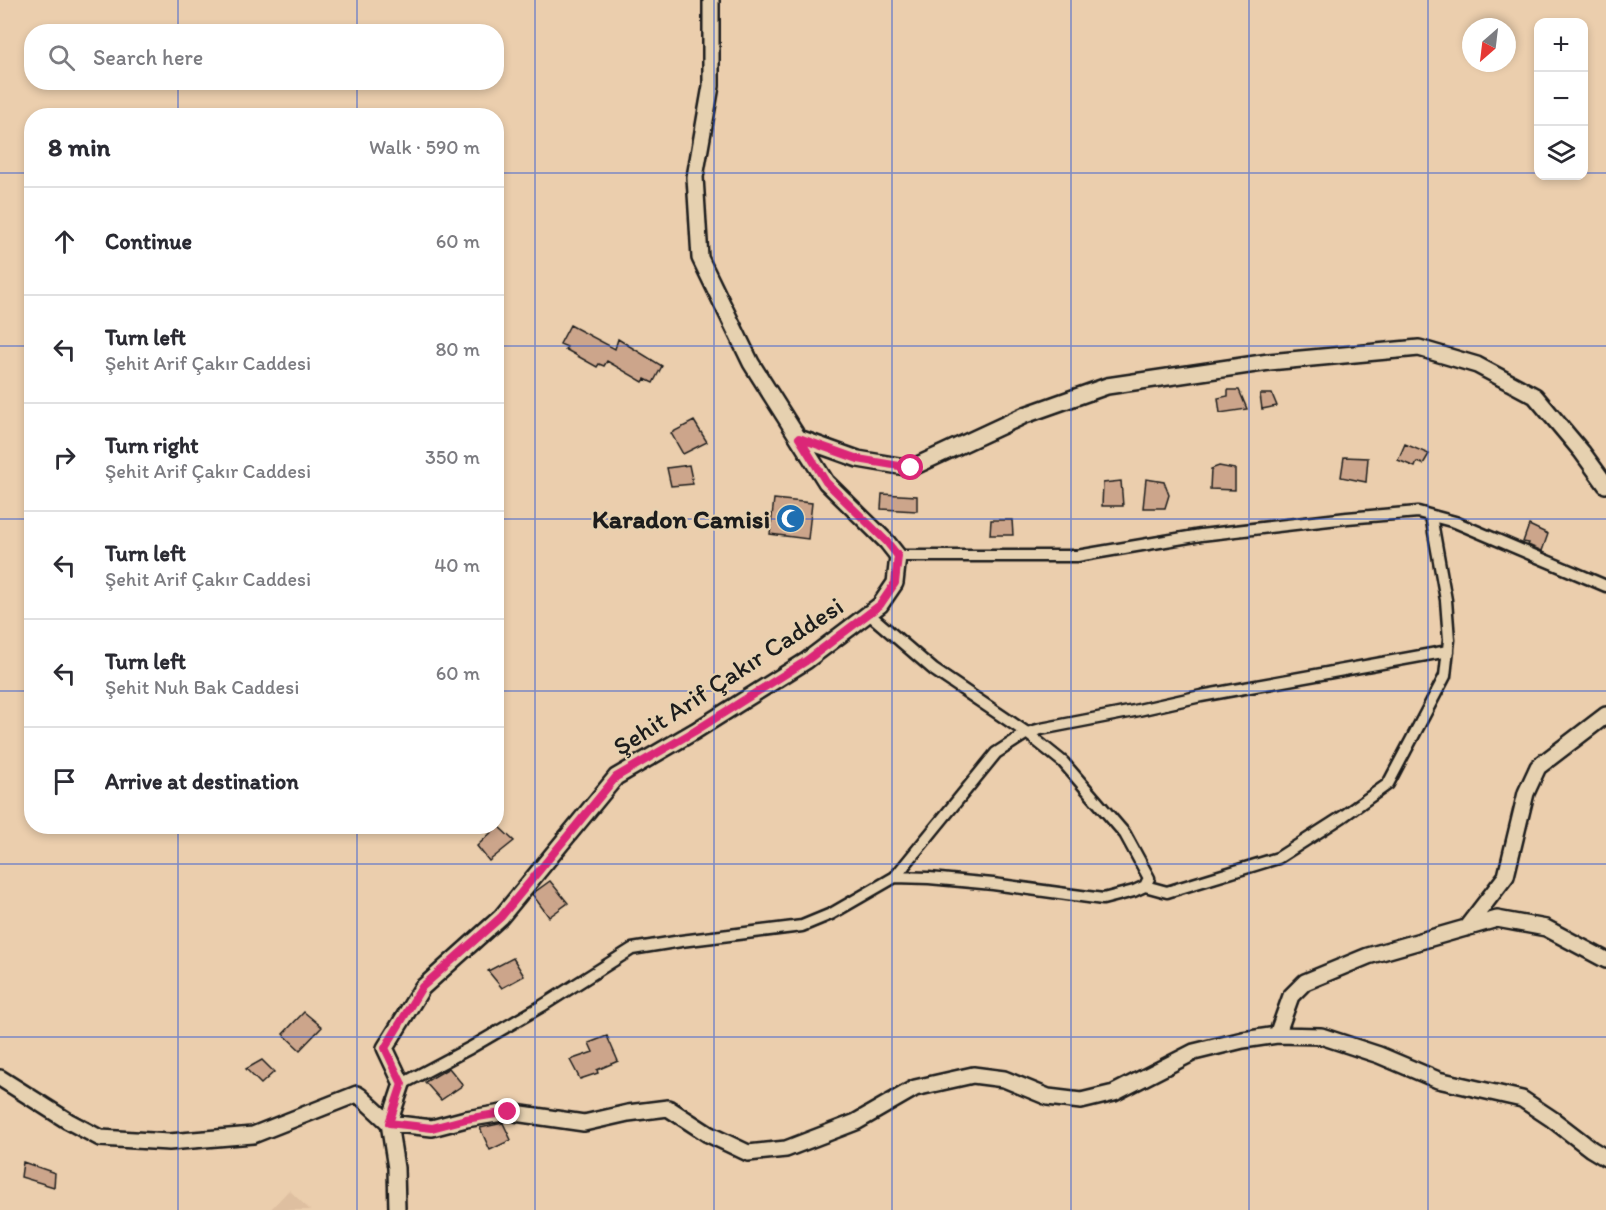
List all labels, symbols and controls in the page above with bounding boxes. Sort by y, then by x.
north arrow [1462,18,1516,72]
map controls [1534,18,1588,180]
button: + [1534,18,1588,72]
search box [24,24,504,90]
icon: search [45,41,78,74]
text: Search here [93,44,203,71]
button: − [1534,72,1588,126]
button: layers [1534,126,1588,180]
text: 8 min [48,131,110,163]
text: Walk · 590 m [369,135,480,159]
icon: ahead [48,225,81,258]
text: Continue [105,228,192,255]
text: 60 m [436,229,480,253]
text: Turn left [105,324,186,351]
icon: left [48,333,81,366]
text: 80 m [435,337,480,361]
text: Şehit Arif Çakır Caddesi [105,351,311,375]
text: Turn right [105,432,199,459]
icon: right [48,441,81,474]
text: 350 m [425,445,480,469]
route start [897,454,923,480]
text: Şehit Arif Çakır Caddesi [105,459,311,483]
place label: Karadon Camisi [592,503,770,535]
mosque icon: Karadon Camisi [775,503,807,535]
text: Turn left [105,540,186,567]
icon: left [48,549,81,582]
text: 40 m [434,553,480,577]
text: Şehit Arif Çakır Caddesi [105,567,311,591]
street label: Şehit Arif Çakır Caddesi [607,590,849,762]
text: Turn left [105,648,186,675]
icon: left [48,657,81,690]
text: 60 m [436,661,480,685]
text: Şehit Nuh Bak Caddesi [105,675,299,699]
icon: arrive [48,765,81,798]
text: Arrive at destination [105,768,299,795]
route end [494,1098,520,1124]

